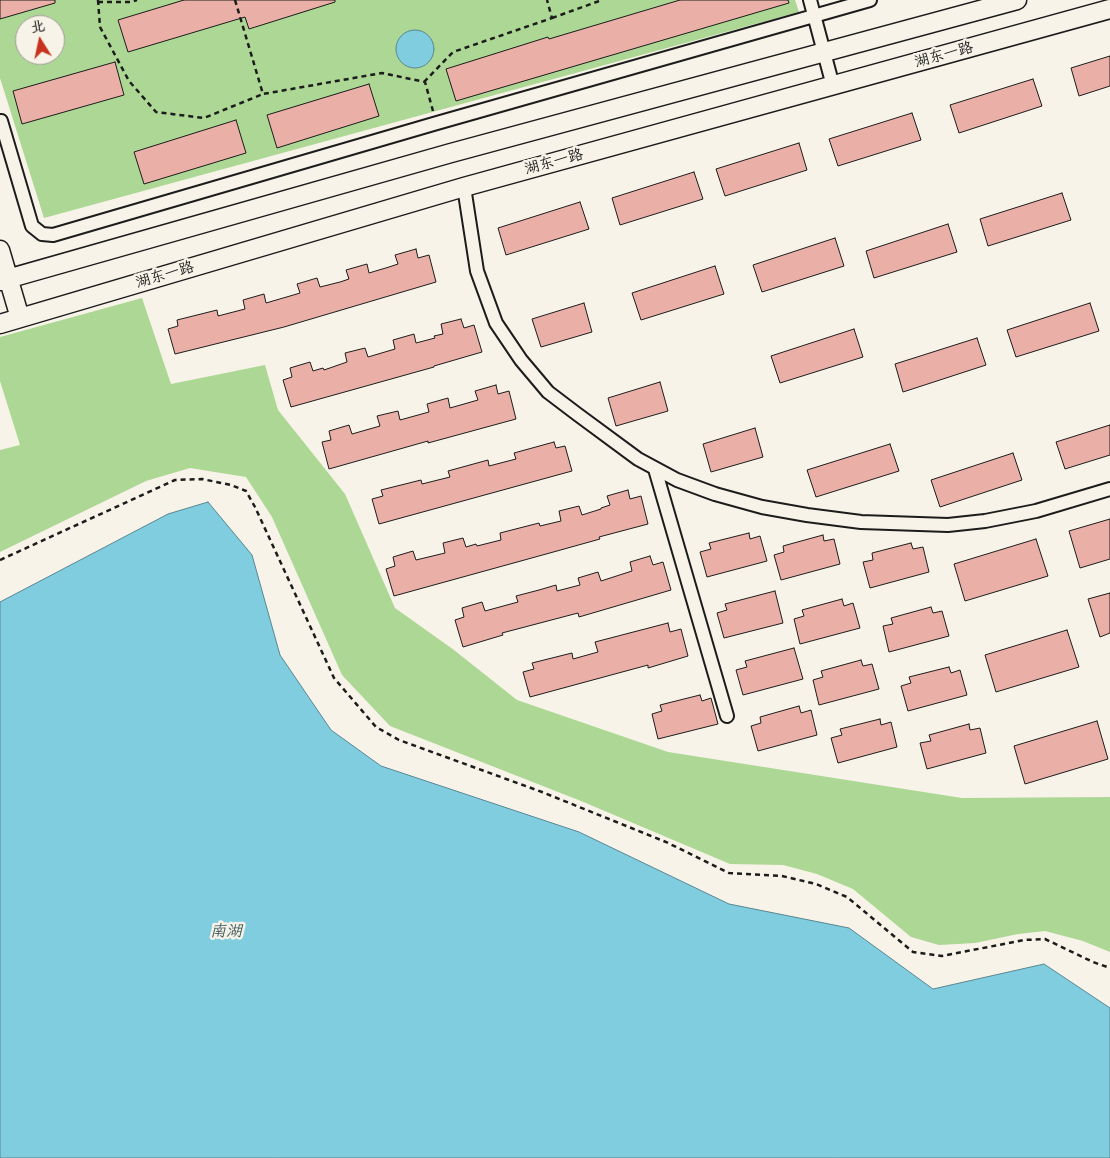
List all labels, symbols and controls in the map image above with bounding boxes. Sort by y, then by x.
text: 北 [29,14,46,37]
north arrow [15,15,65,65]
street label: 湖东一路 [913,39,975,71]
street label: 湖东一路 [523,146,585,178]
street label: 湖东一路 [134,258,196,292]
water label: 南湖 [210,922,242,942]

